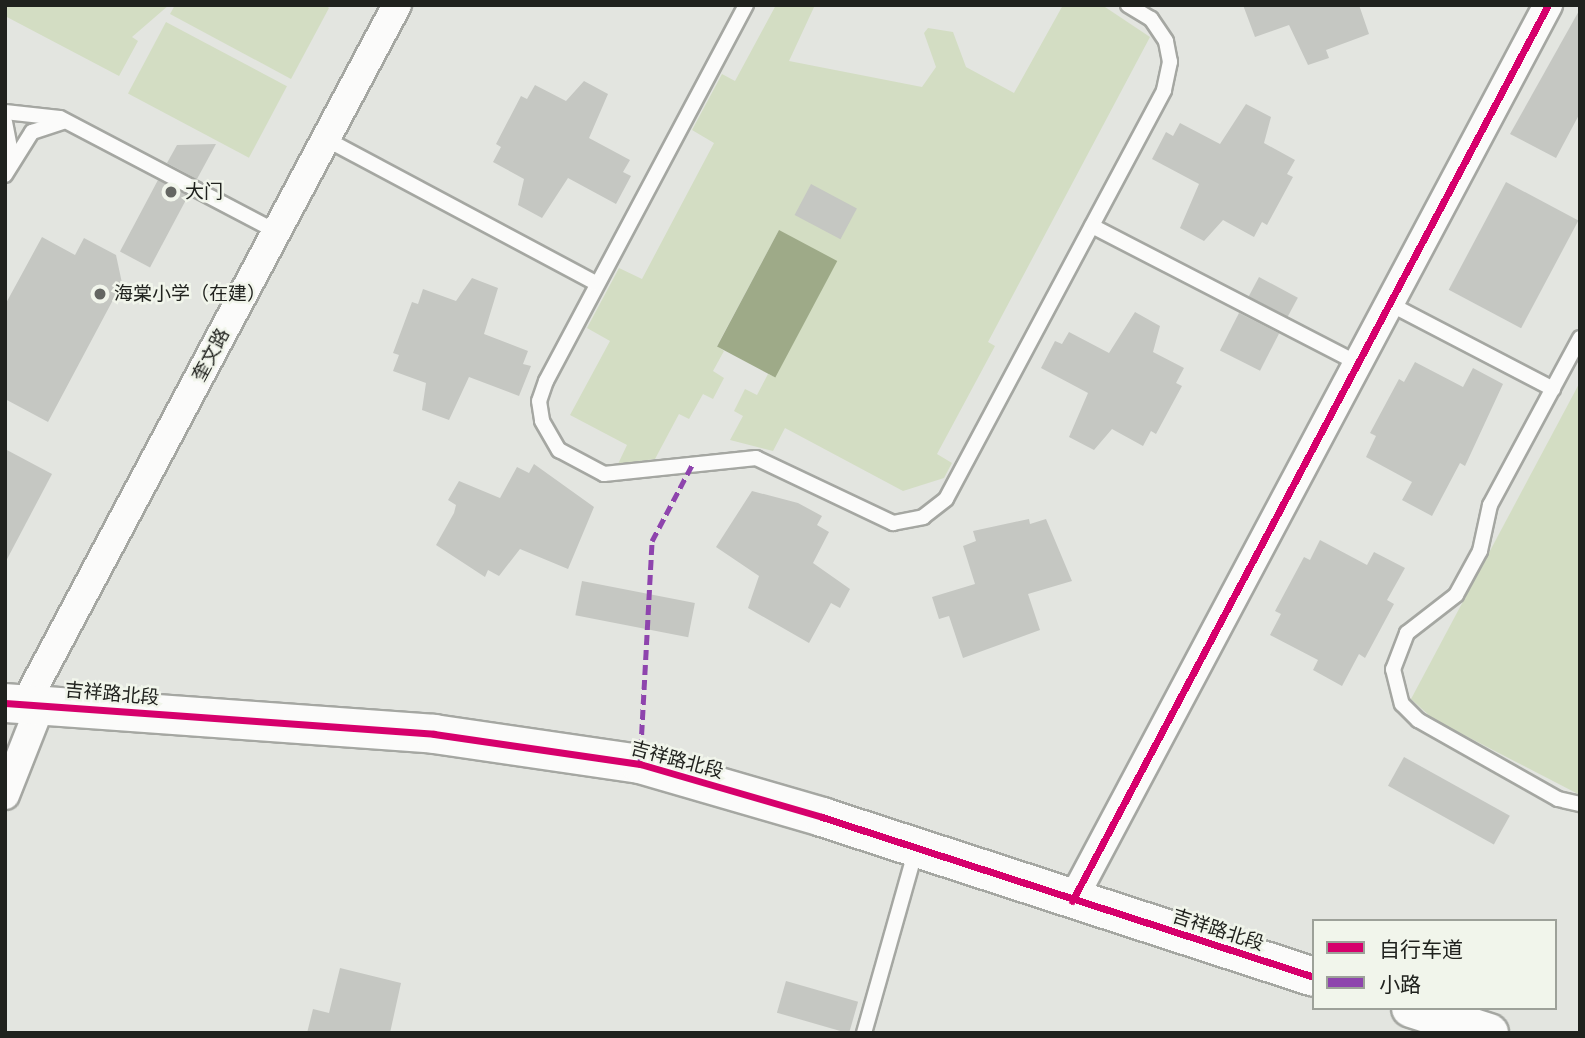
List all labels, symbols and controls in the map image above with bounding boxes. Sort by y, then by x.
place label: 大门 [185,181,223,203]
marker: 大门 [163,184,179,200]
place label: 海棠小学（在建） [114,283,266,305]
marker: 海棠小学（在建） [92,286,108,302]
street label: 奎文路 [188,324,234,386]
street label: 吉祥路北段 [64,679,160,709]
street label: 吉祥路北段 [628,737,726,783]
street label: 吉祥路北段 [1169,904,1267,956]
legend [1312,919,1557,1010]
text: 自行车道 [1379,935,1463,963]
text: 小路 [1379,970,1421,998]

